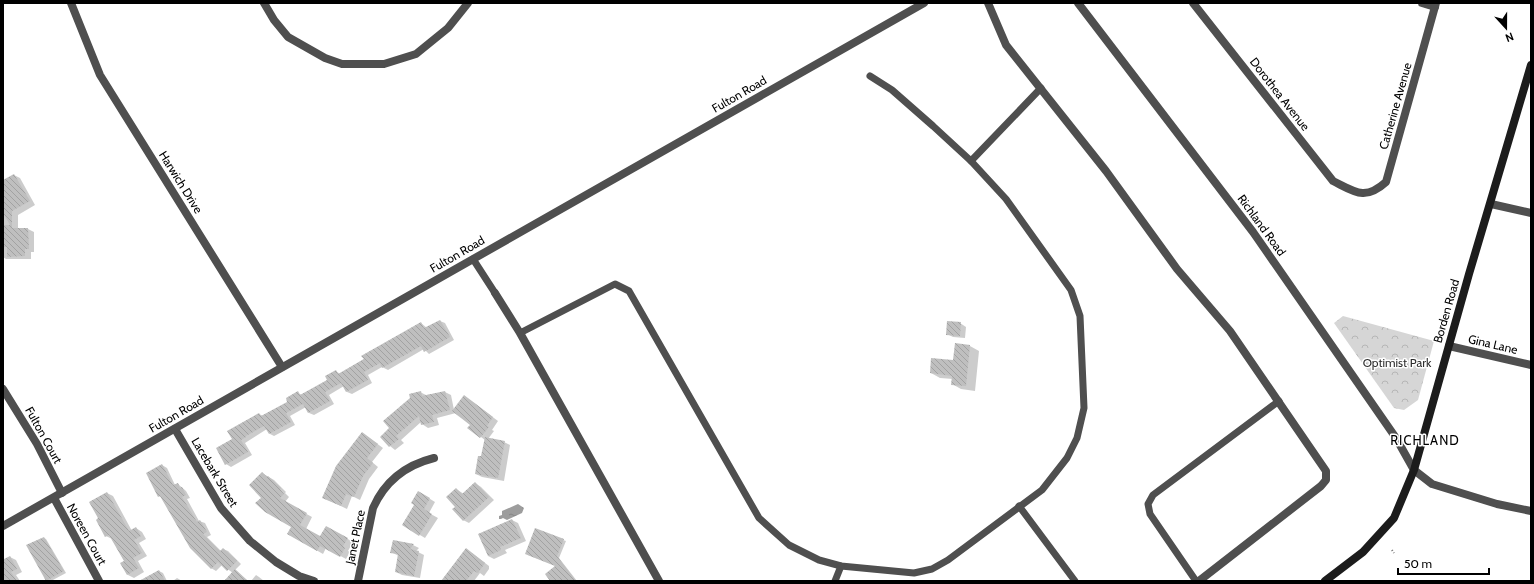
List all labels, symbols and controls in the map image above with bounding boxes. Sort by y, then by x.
north arrow [1486,8,1526,48]
text: N [1503,29,1516,45]
street label: Dorothea Avenue [1247,54,1313,134]
street label: Catherine Avenue [1375,61,1415,151]
street label: Fulton Road [709,72,769,116]
street label: Harwich Drive [156,148,206,216]
street label: Richland Road [1235,191,1289,259]
street label: Fulton Road [427,232,487,276]
street label: Borden Road [1430,277,1462,345]
street label: Gina Lane [1467,331,1519,357]
park label: Optimist Park [1363,355,1432,370]
street label: Fulton Road [146,392,206,436]
street label: Fulton Court [22,404,66,466]
district label: RICHLAND [1390,432,1460,448]
street label: Lacebark Street [188,435,242,509]
street label: Noreen Court [64,501,110,567]
street label: Janet Place [342,508,368,567]
scale bar [1398,550,1489,576]
text: 50 m [1404,556,1432,571]

